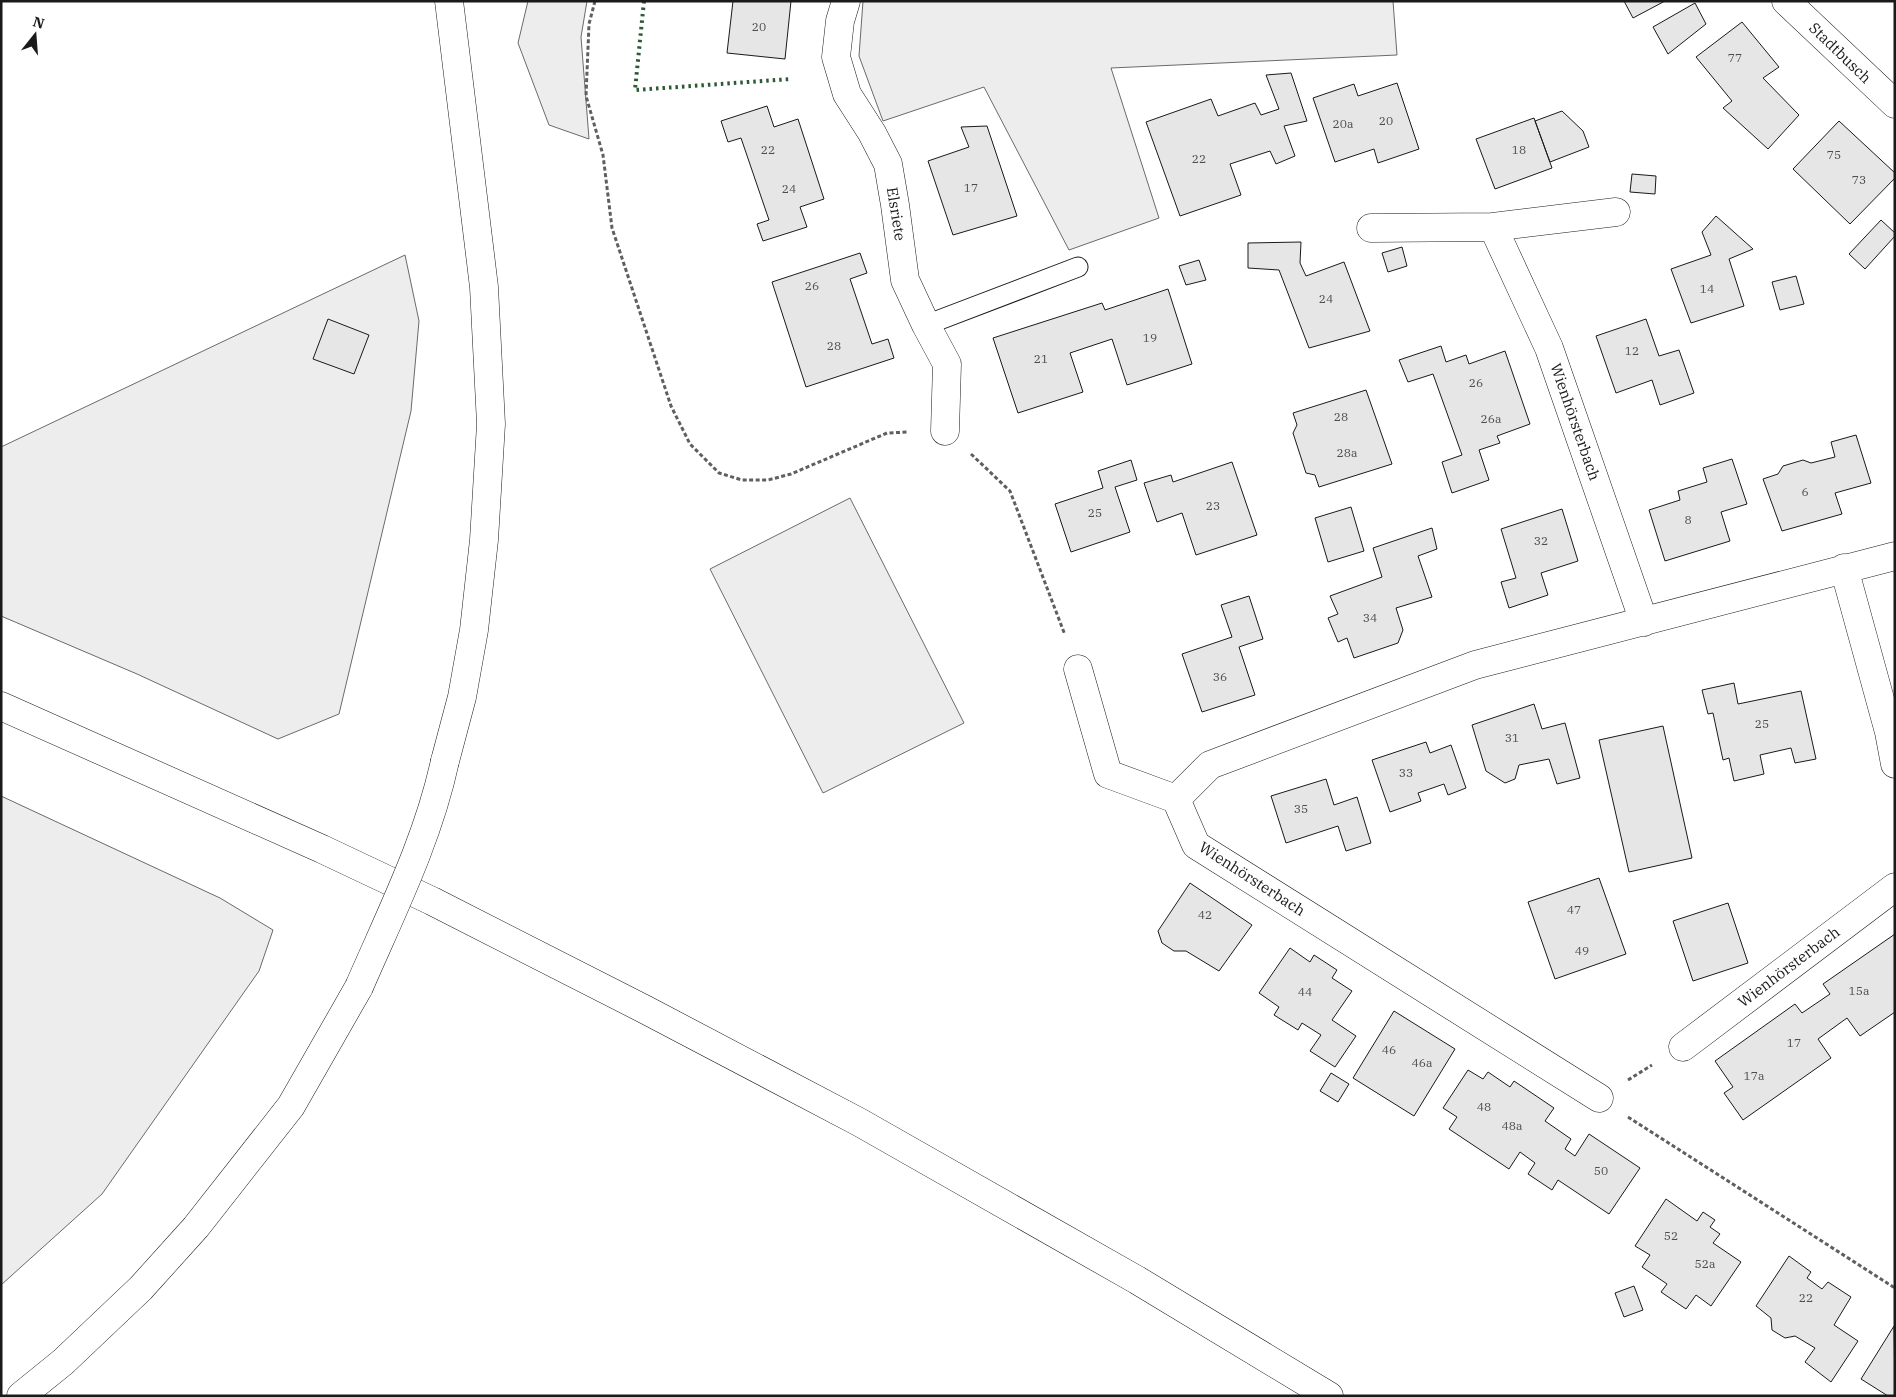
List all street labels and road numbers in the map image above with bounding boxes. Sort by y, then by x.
street label: Stadtbusch [1805,18,1876,87]
street label: Elsriete [883,186,910,242]
street label: Wienhörsterbach [1547,361,1604,483]
street label: Wienhörsterbach [1196,837,1309,920]
street label: Wienhörsterbach [1734,922,1843,1011]

